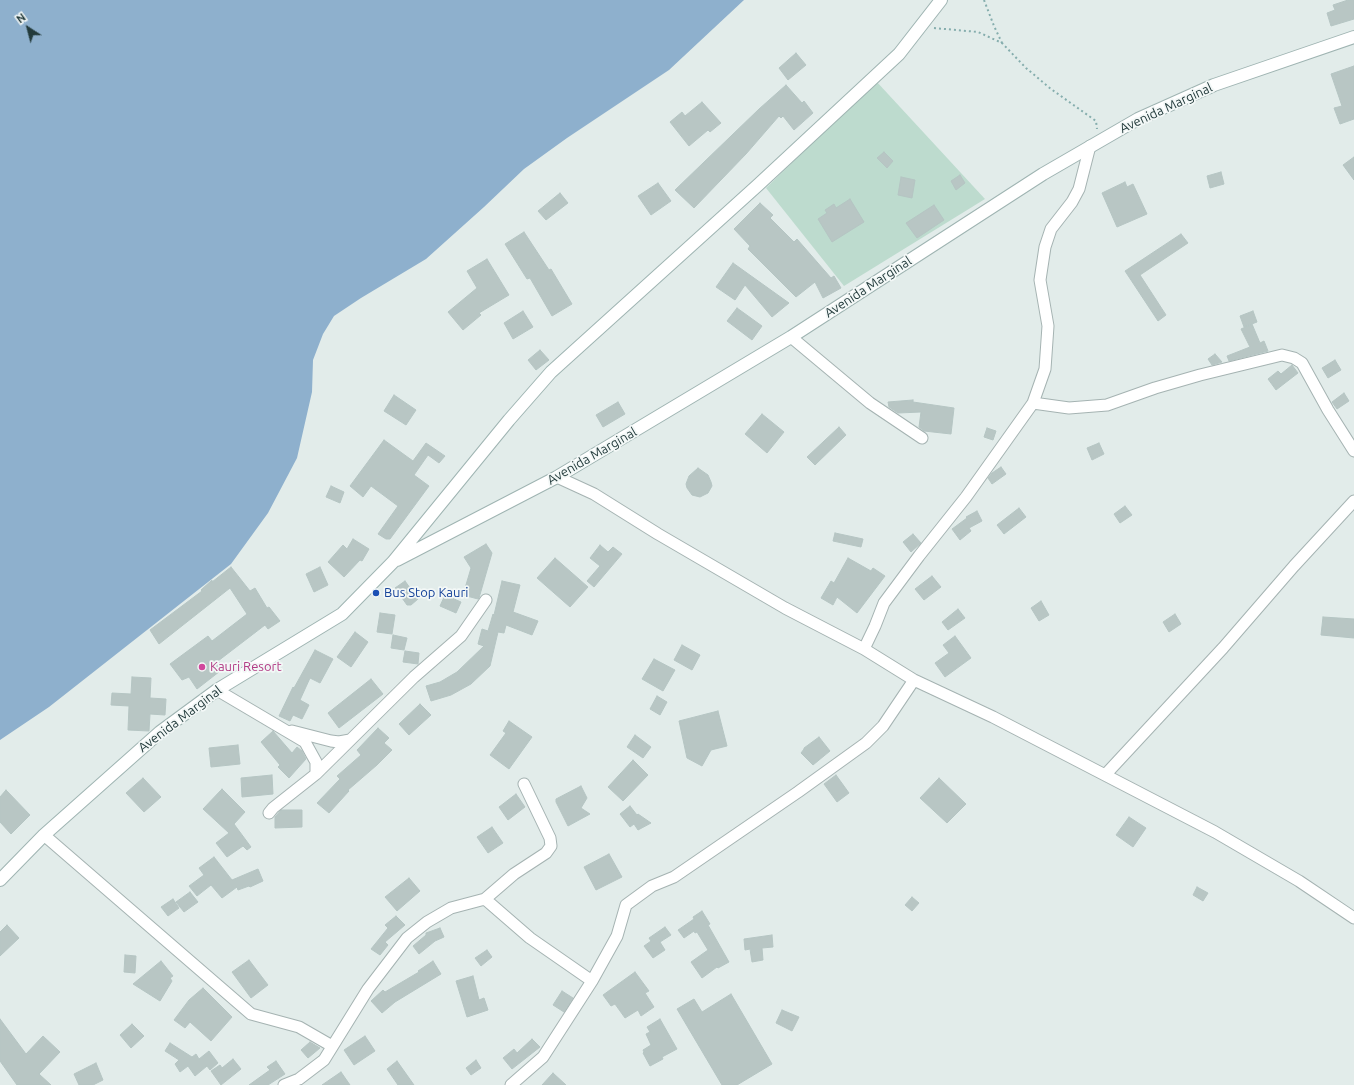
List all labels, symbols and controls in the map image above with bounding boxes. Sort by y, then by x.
north arrow [8,8,48,48]
text: N [14,11,28,26]
street label: Avenida Marginal [1117,80,1215,136]
street label: Avenida Marginal [822,253,914,321]
street label: Avenida Marginal [545,424,639,488]
place label: Bus Stop Kauri [384,585,468,601]
marker: Bus Stop Kauri [371,588,381,598]
place label: Kauri Resort [210,659,282,675]
marker: Kauri Resort [197,662,207,672]
street label: Avenida Marginal [135,682,225,756]

